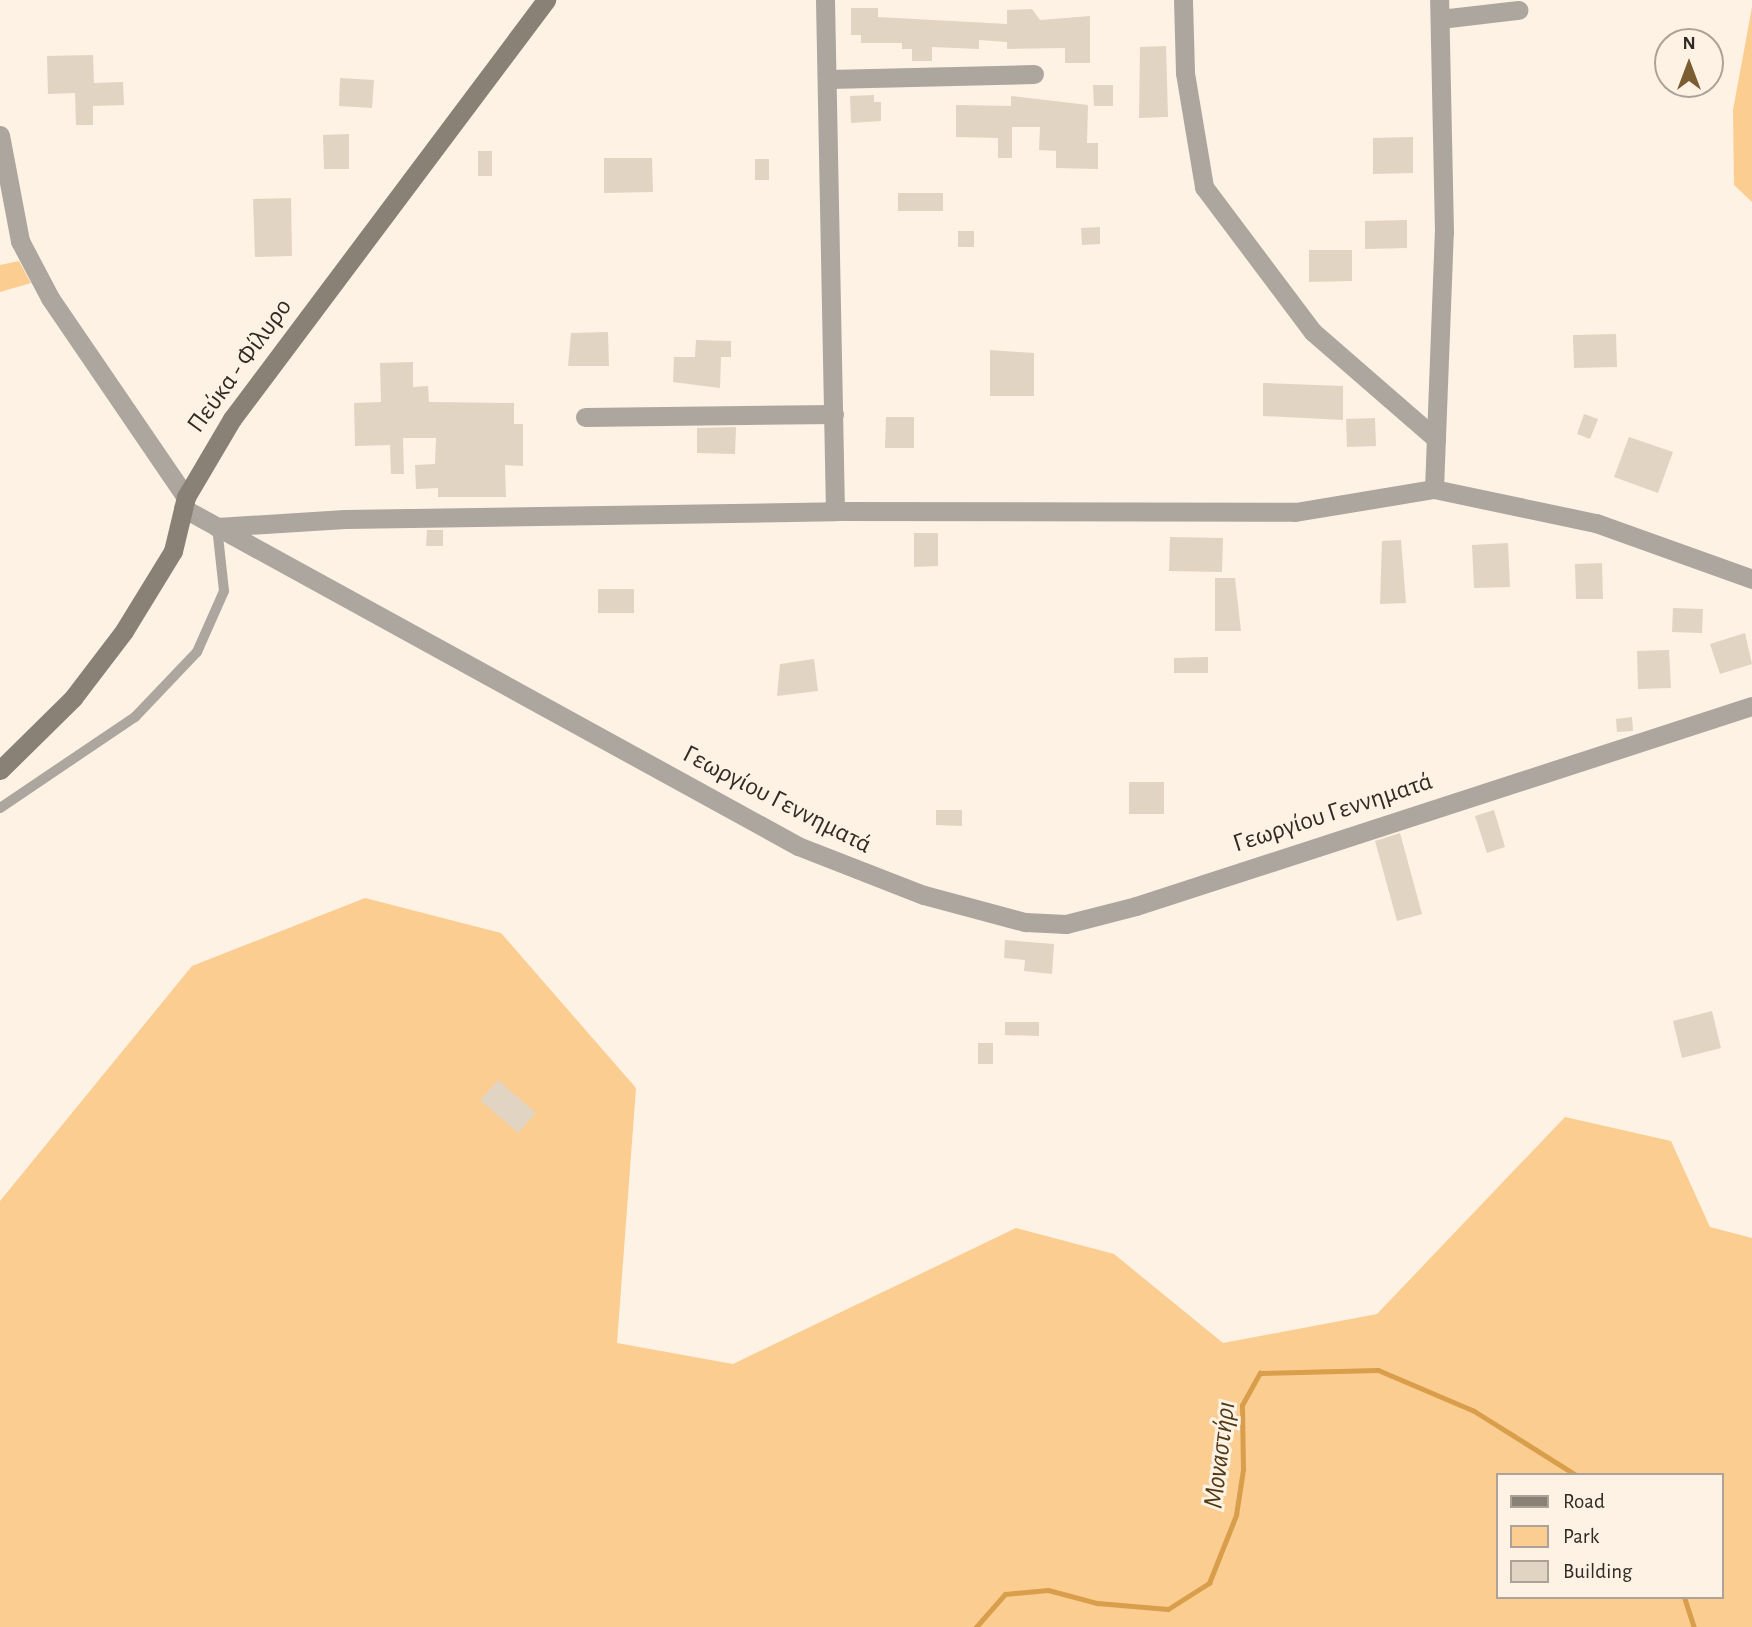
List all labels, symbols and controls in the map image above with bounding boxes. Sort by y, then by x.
north arrow [1654,28,1724,98]
text: N [1682,34,1696,53]
street label: Πεύκα - Φίλυρο [181,293,299,439]
street label: Γεωργίου Γεννηματά [677,739,877,861]
street label: Γεωργίου Γεννηματά [1229,766,1437,860]
water label: Μοναστήρι [1197,1400,1243,1510]
legend [1496,1473,1724,1599]
text: Road [1563,1491,1605,1512]
text: Park [1563,1526,1599,1547]
text: Building [1563,1561,1632,1582]

